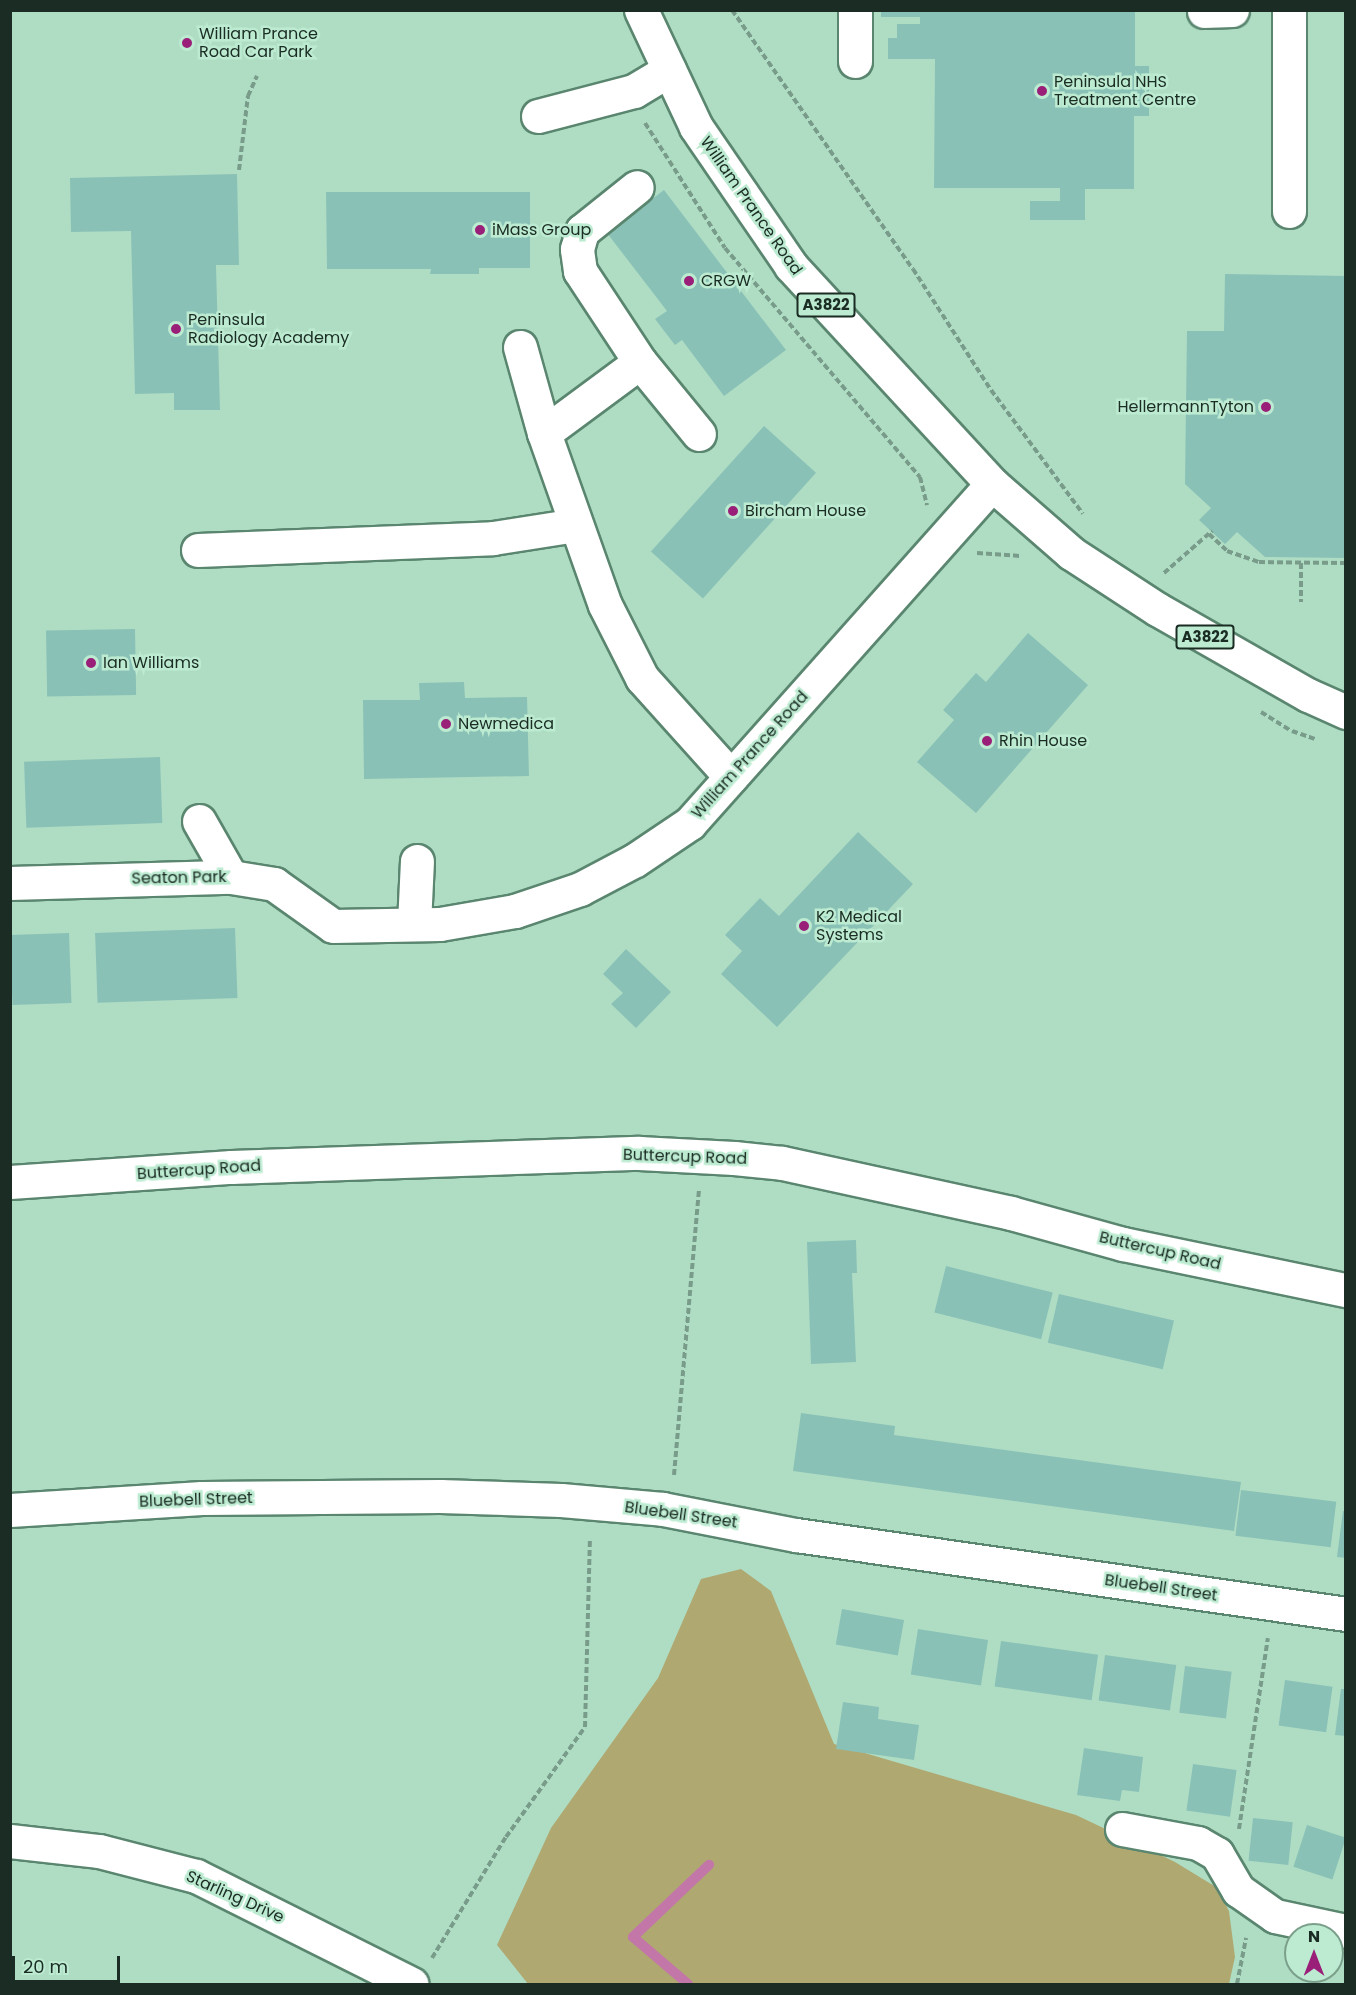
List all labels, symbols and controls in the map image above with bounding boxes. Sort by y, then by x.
place label: William Prance Road Car Park [199,24,318,62]
marker: William Prance Road Car Park [180,36,194,50]
place label: Peninsula NHS Treatment Centre [1054,72,1196,110]
marker: Peninsula NHS Treatment Centre [1035,84,1049,98]
street label: William Prance Road [696,133,806,279]
place label: iMass Group [492,220,591,240]
marker: iMass Group [473,223,487,237]
place label: CRGW [701,271,751,291]
marker: CRGW [682,274,696,288]
road number: A3822 [796,293,856,317]
place label: Peninsula Radiology Academy [188,310,349,348]
marker: Peninsula Radiology Academy [169,322,183,336]
place label: HellermannTyton [1118,397,1254,417]
marker: HellermannTyton [1259,400,1273,414]
place label: Bircham House [745,501,866,521]
marker: Bircham House [726,504,740,518]
road number: A3822 [1175,625,1235,649]
place label: Ian Williams [103,653,199,673]
marker: Ian Williams [84,656,98,670]
street label: William Prance Road [688,687,812,823]
place label: Newmedica [458,714,554,734]
marker: Newmedica [439,717,453,731]
place label: Rhin House [999,731,1087,751]
marker: Rhin House [980,734,994,748]
street label: Seaton Park [131,868,227,888]
place label: K2 Medical Systems [816,907,902,945]
marker: K2 Medical Systems [797,919,811,933]
street label: Buttercup Road [623,1145,747,1169]
street label: Buttercup Road [136,1156,262,1184]
street label: Buttercup Road [1097,1228,1223,1274]
street label: Bluebell Street [139,1488,253,1512]
street label: Bluebell Street [623,1498,739,1532]
street label: Bluebell Street [1103,1571,1219,1605]
street label: Starling Drive [183,1867,287,1927]
north arrow [1284,1923,1344,1983]
text: N [1308,1925,1320,1948]
scale bar [15,1944,123,1982]
text: 20 m [23,1954,68,1979]

